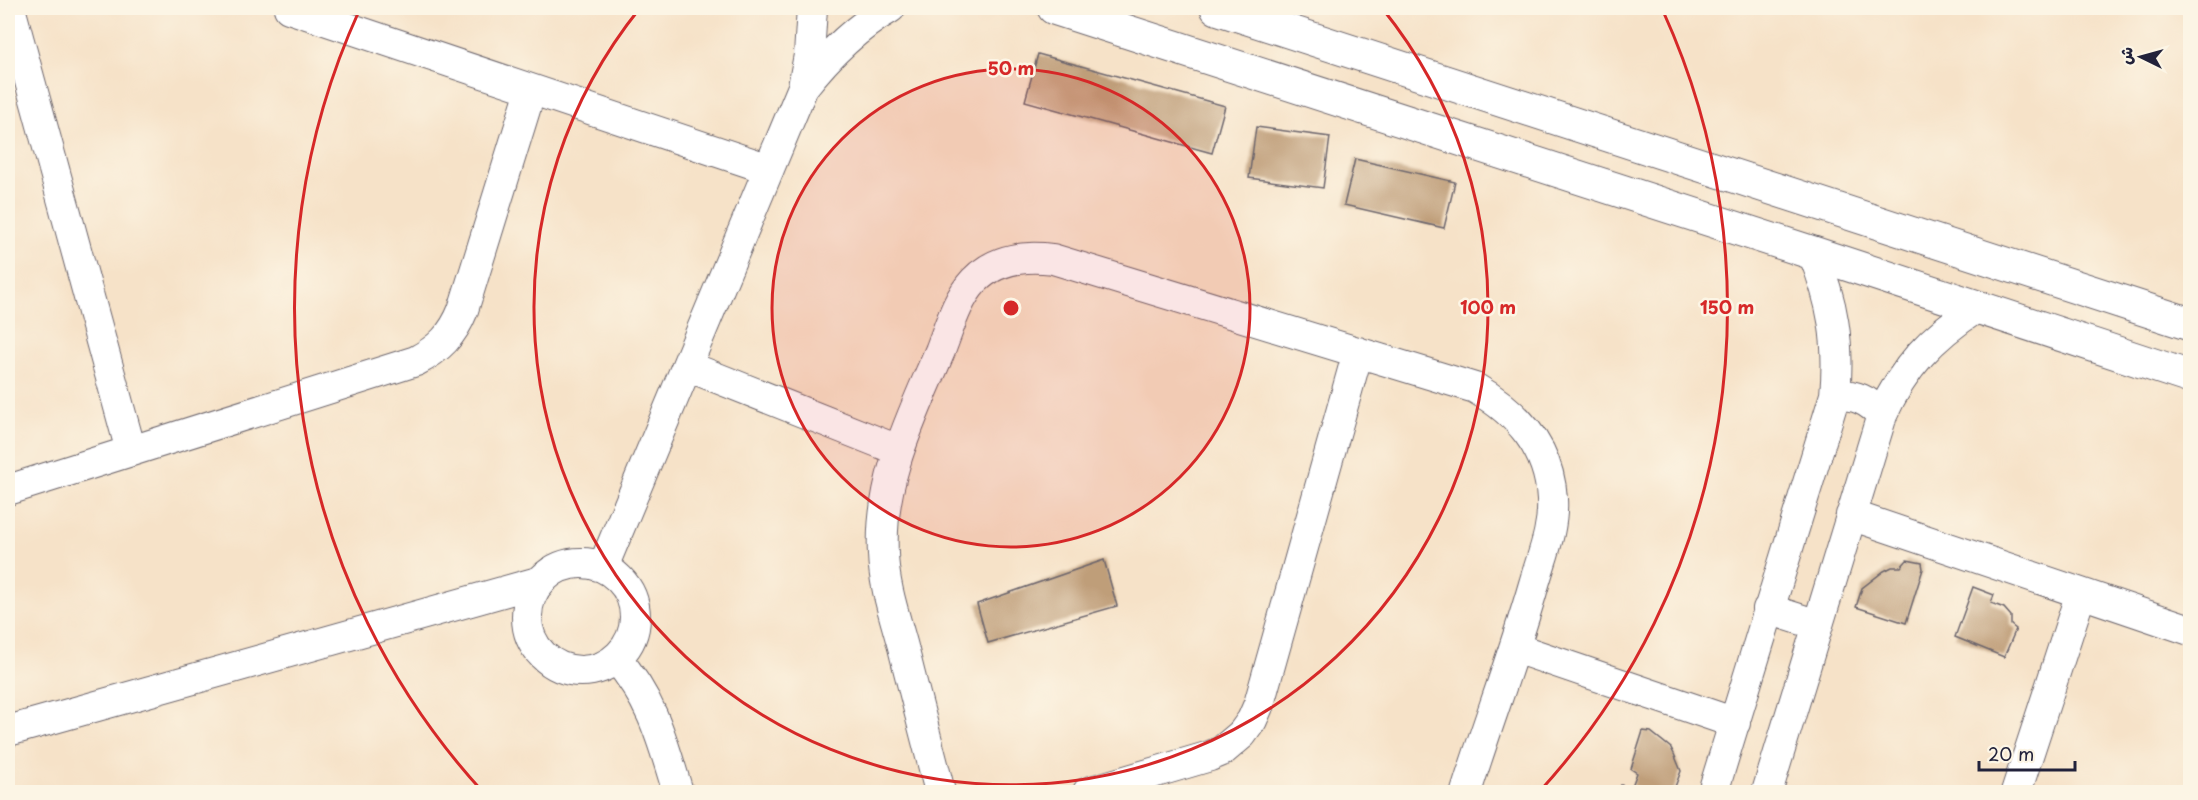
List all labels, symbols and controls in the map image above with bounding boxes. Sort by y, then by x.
north arrow [2111,27,2171,87]
text: ش [2112,46,2138,65]
text: 50 m [988,54,1034,81]
text: 100 m [1460,293,1516,320]
text: 150 m [1700,293,1754,320]
centre of rings [1001,298,1021,318]
scale bar [1979,734,2075,772]
text: 20 m [1988,740,2034,767]

